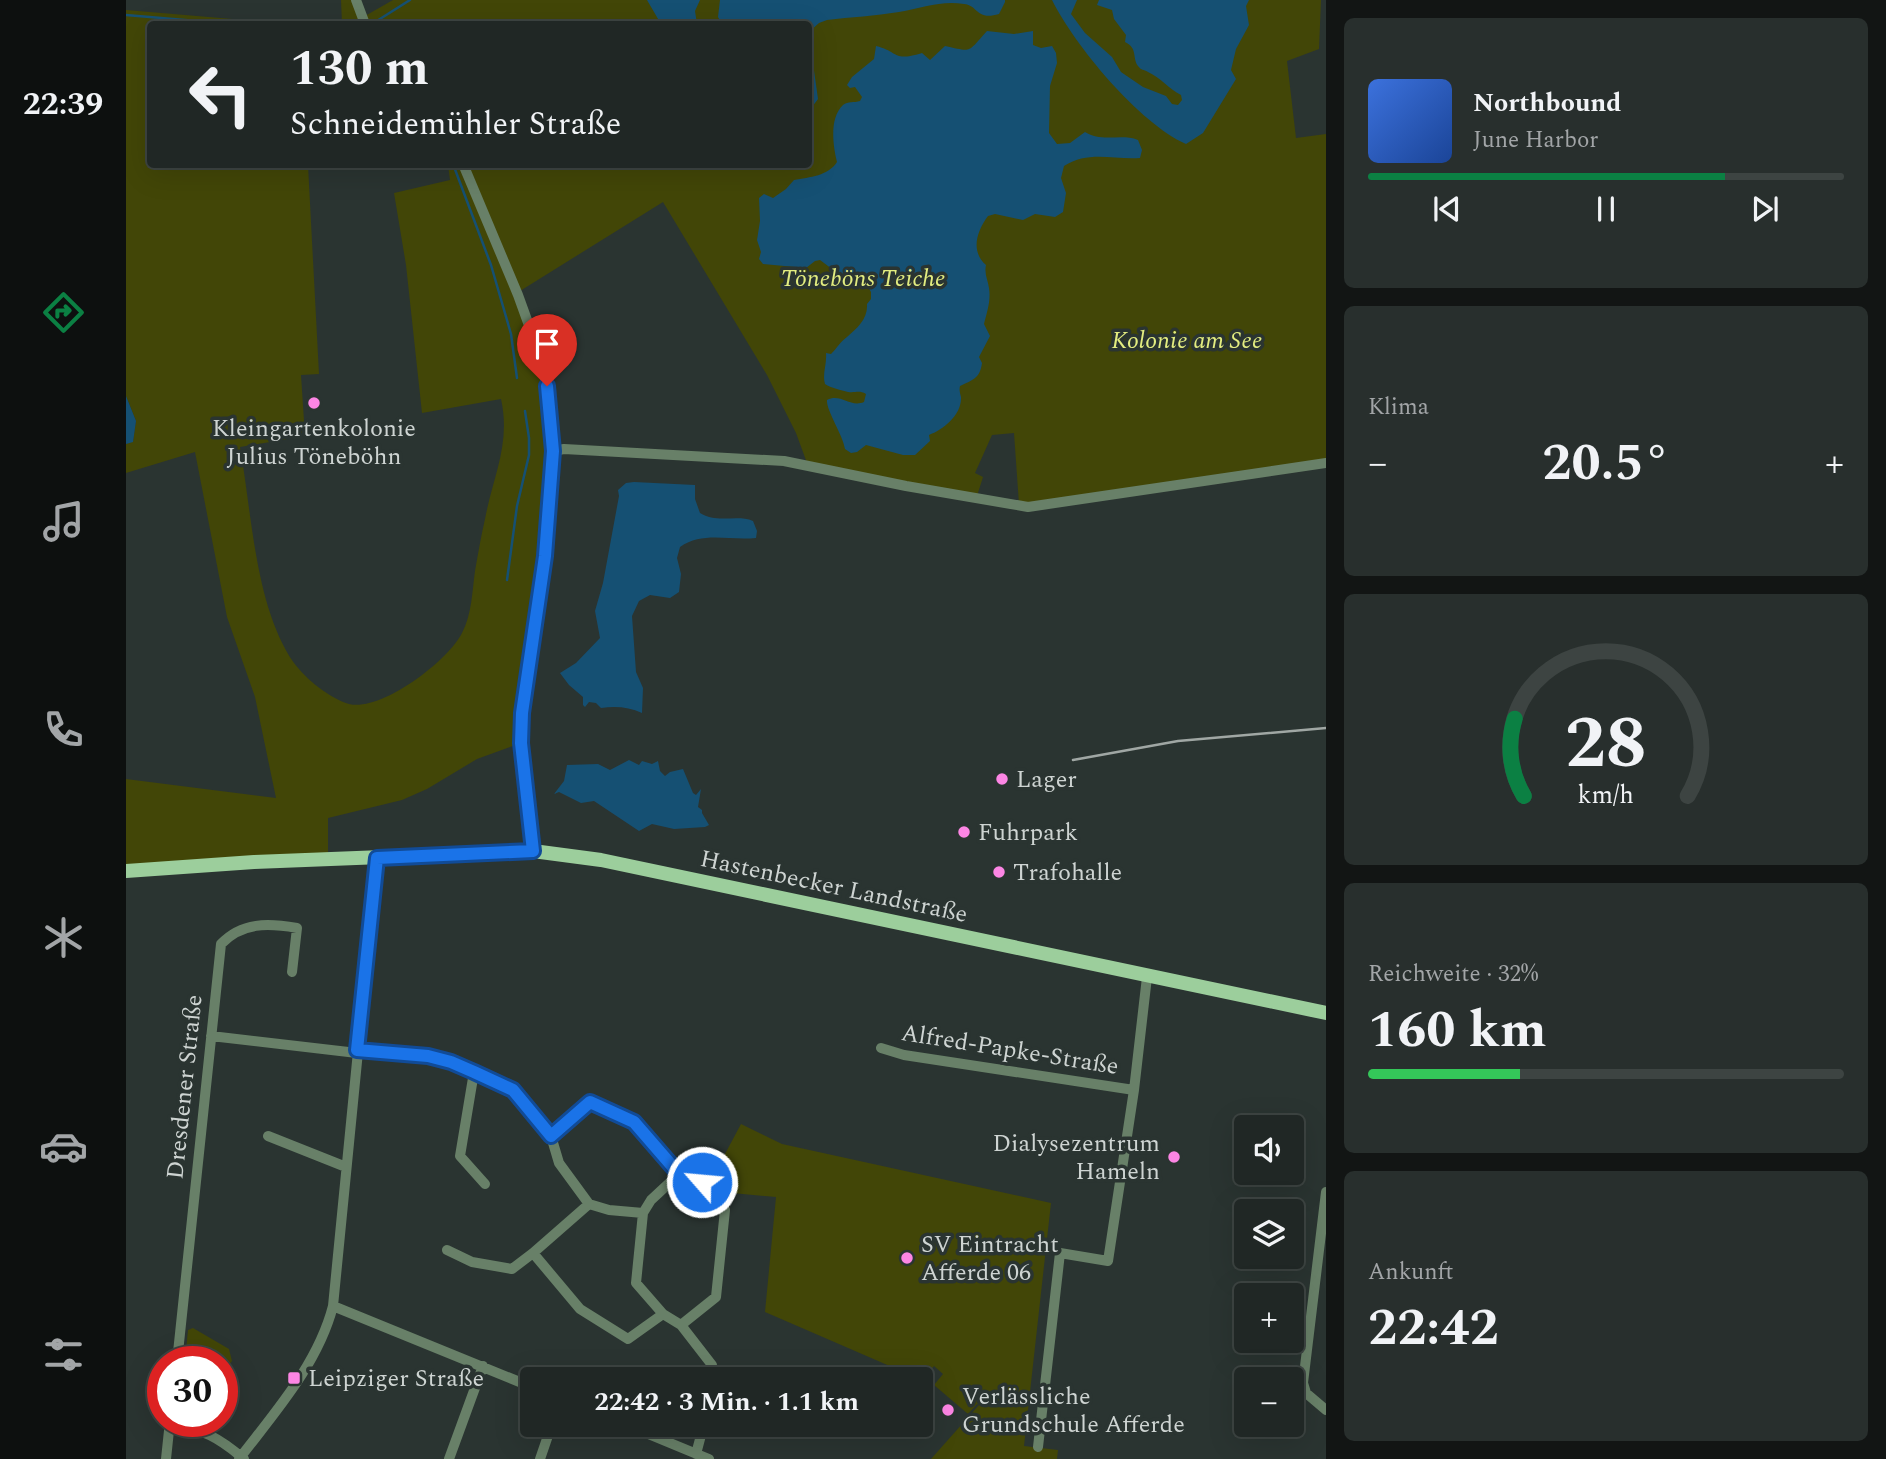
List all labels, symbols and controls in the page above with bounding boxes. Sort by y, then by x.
text: 130 m [290,32,429,107]
icon: left [175,49,266,140]
text: 22:39 [23,80,103,129]
text: Northbound [1473,83,1621,123]
text: Schneidemühler Straße [290,100,621,149]
text: June Harbor [1473,123,1598,158]
icon: previous [1428,190,1466,228]
icon: pause [1587,190,1625,228]
icon: next [1746,190,1784,228]
park label: Töneböns Teiche [781,261,945,297]
icon: directions [39,288,88,337]
pin [517,314,577,386]
park label: Kolonie am See [1112,323,1262,359]
icon: arrive [528,325,566,363]
text: Klima [1368,390,1429,425]
marker: Kleingartenkolonie Julius Töneböhn [306,395,322,411]
place label: Kleingartenkolonie Julius Töneböhn [212,411,416,475]
text: 20.5° [1542,424,1670,503]
text: − [1368,435,1387,493]
text: + [1825,435,1844,493]
icon: music [39,497,88,546]
text: 28 [1565,689,1647,800]
icon: phone [39,705,88,754]
place label: Lager [1016,762,1077,798]
marker: Lager [994,771,1010,787]
text: km/h [1578,776,1634,814]
place label: Fuhrpark [978,815,1078,851]
marker: Fuhrpark [956,824,972,840]
street label: Hastenbecker Landstraße [697,841,971,933]
place label: Trafohalle [1013,855,1122,891]
marker: Trafohalle [991,864,1007,880]
icon: climate [39,913,88,962]
text: Reichweite · 32% [1368,957,1538,992]
text: 160 km [1368,991,1547,1070]
street label: Dresdener Straße [157,993,213,1181]
street label: Alfred-Papke-Straße [898,1015,1121,1085]
map controls [1234,1115,1304,1437]
button: sound [1234,1115,1304,1185]
icon: car [39,1122,88,1171]
place label: Dialysezentrum Hameln [992,1126,1160,1190]
position arrow [665,1145,739,1219]
marker: Dialysezentrum Hameln [1166,1149,1182,1165]
button: layers [1234,1199,1304,1269]
place label: SV Eintracht Afferde 06 [921,1227,1059,1291]
marker: SV Eintracht Afferde 06 [899,1250,915,1266]
text: Ankunft [1368,1255,1453,1290]
button: + [1234,1283,1304,1353]
text: 22:42 [1368,1289,1499,1368]
icon: filters [39,1330,88,1379]
speed limit sign: 30 [147,1346,238,1437]
place label: Leipziger Straße [308,1361,484,1397]
button: − [1234,1367,1304,1437]
marker: Leipziger Straße [286,1370,302,1386]
place label: Verlässliche Grundschule Afferde [962,1379,1185,1443]
text: 22:42 · 3 Min. · 1.1 km [594,1382,859,1422]
marker: Verlässliche Grundschule Afferde [940,1402,956,1418]

